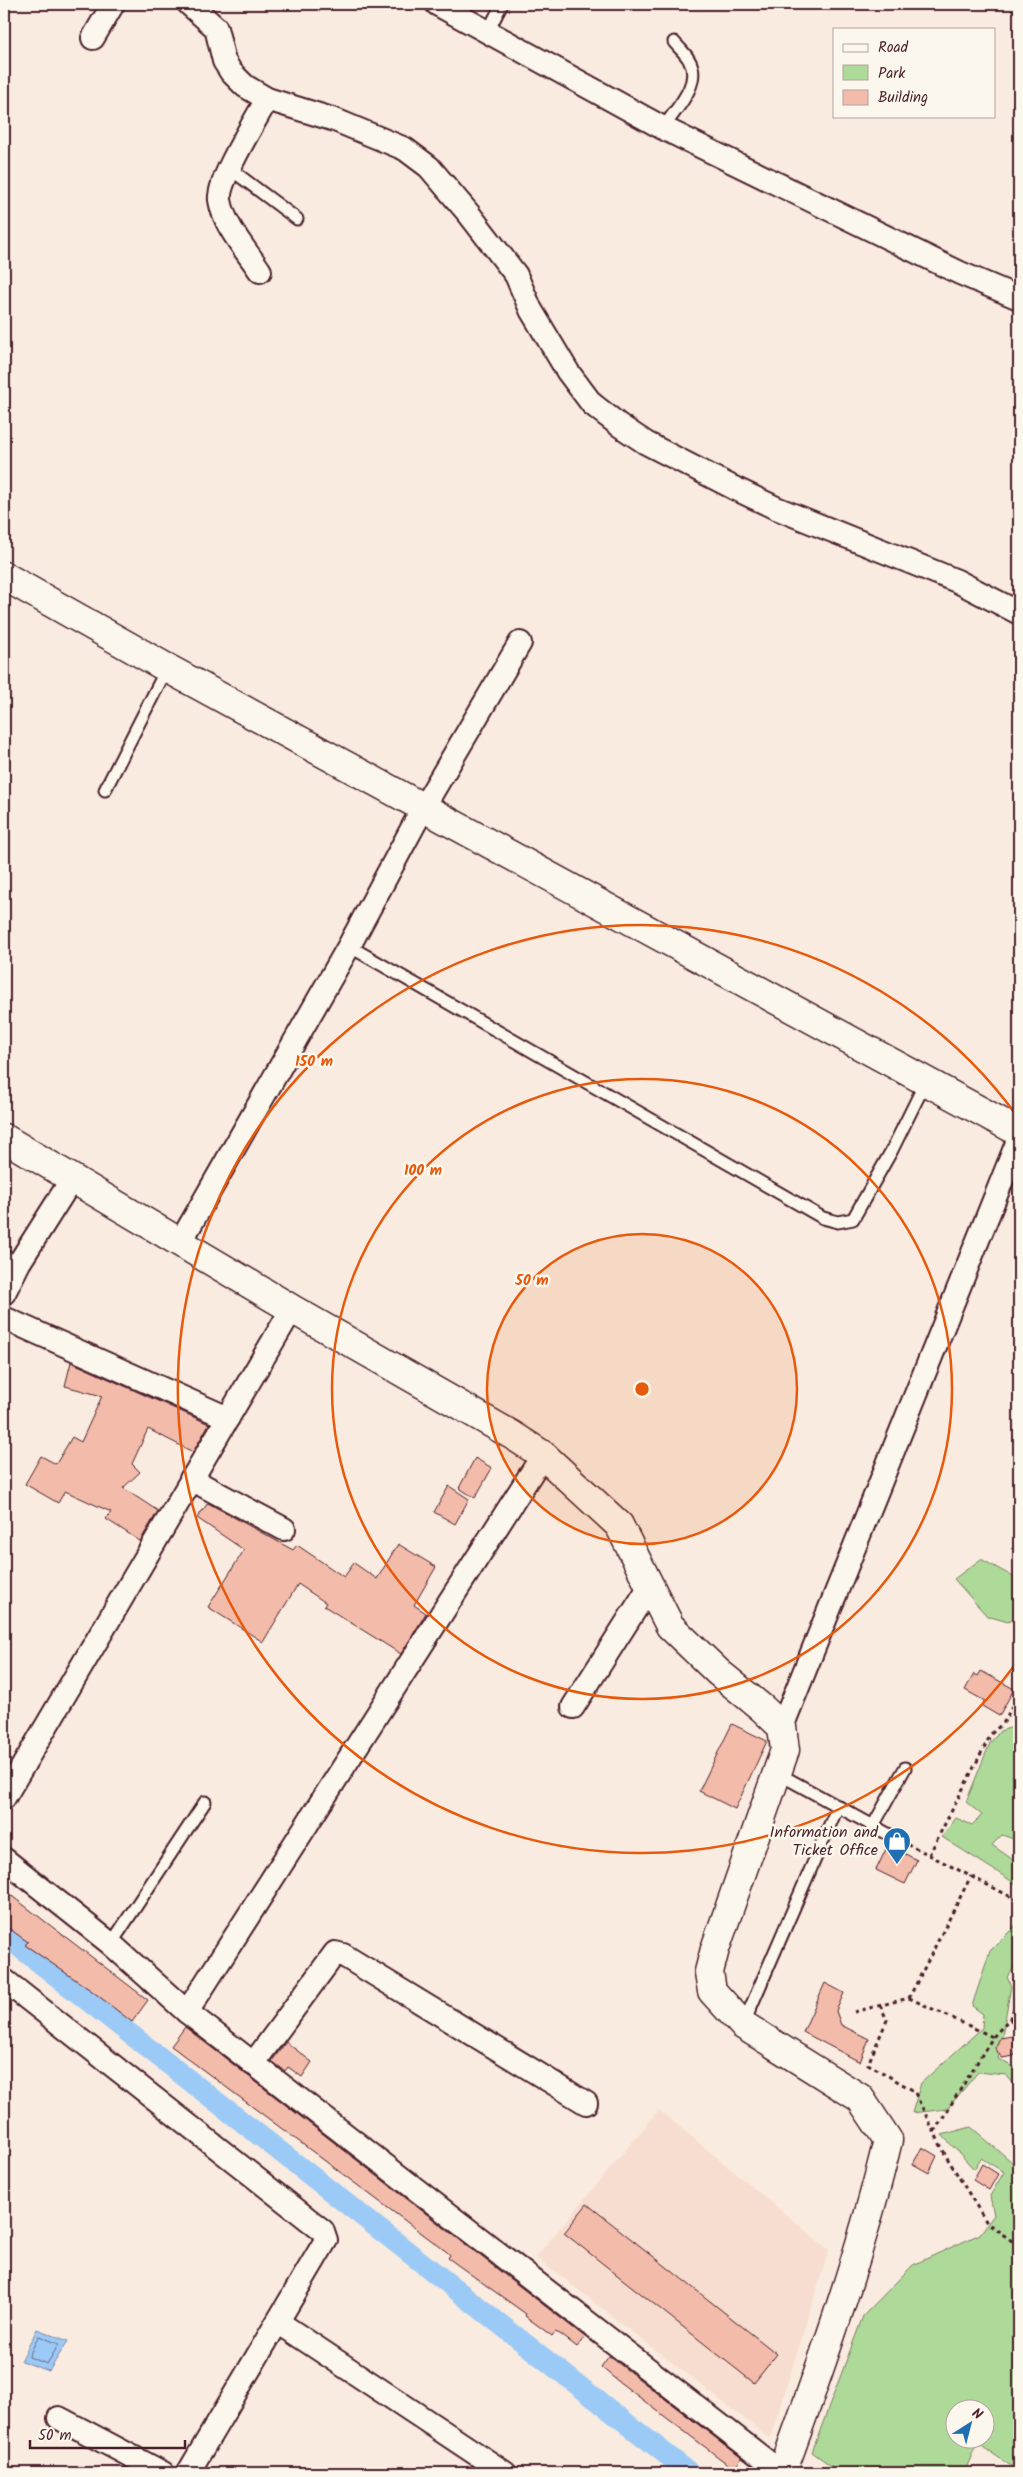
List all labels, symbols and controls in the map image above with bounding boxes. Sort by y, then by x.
legend [833,28,996,118]
text: Road [878,36,909,60]
text: Park [878,62,906,86]
text: Building [878,86,928,110]
text: 150 m [295,1050,333,1074]
text: 100 m [404,1159,442,1183]
text: 50 m [514,1269,549,1293]
centre of rings [633,1380,651,1398]
place label: Information and Ticket Office [770,1820,879,1863]
shop icon: Information and Ticket Office [882,1826,912,1865]
north arrow [946,2400,996,2450]
text: N [967,2403,987,2426]
scale bar [30,2417,185,2449]
text: 50 m [38,2424,72,2448]

